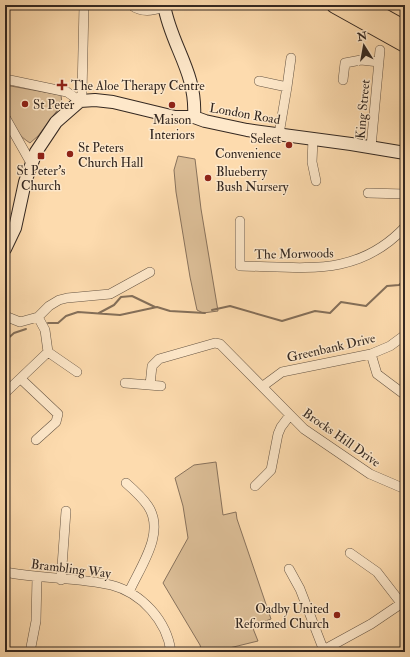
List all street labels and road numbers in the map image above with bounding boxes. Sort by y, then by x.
street label: King Street [352,79,374,140]
street label: London Road [208,100,282,128]
street label: The Morwoods [254,245,334,263]
street label: Greenbank Drive [285,330,378,366]
street label: Brocks Hill Drive [299,405,384,471]
street label: Brambling Way [30,556,112,583]

